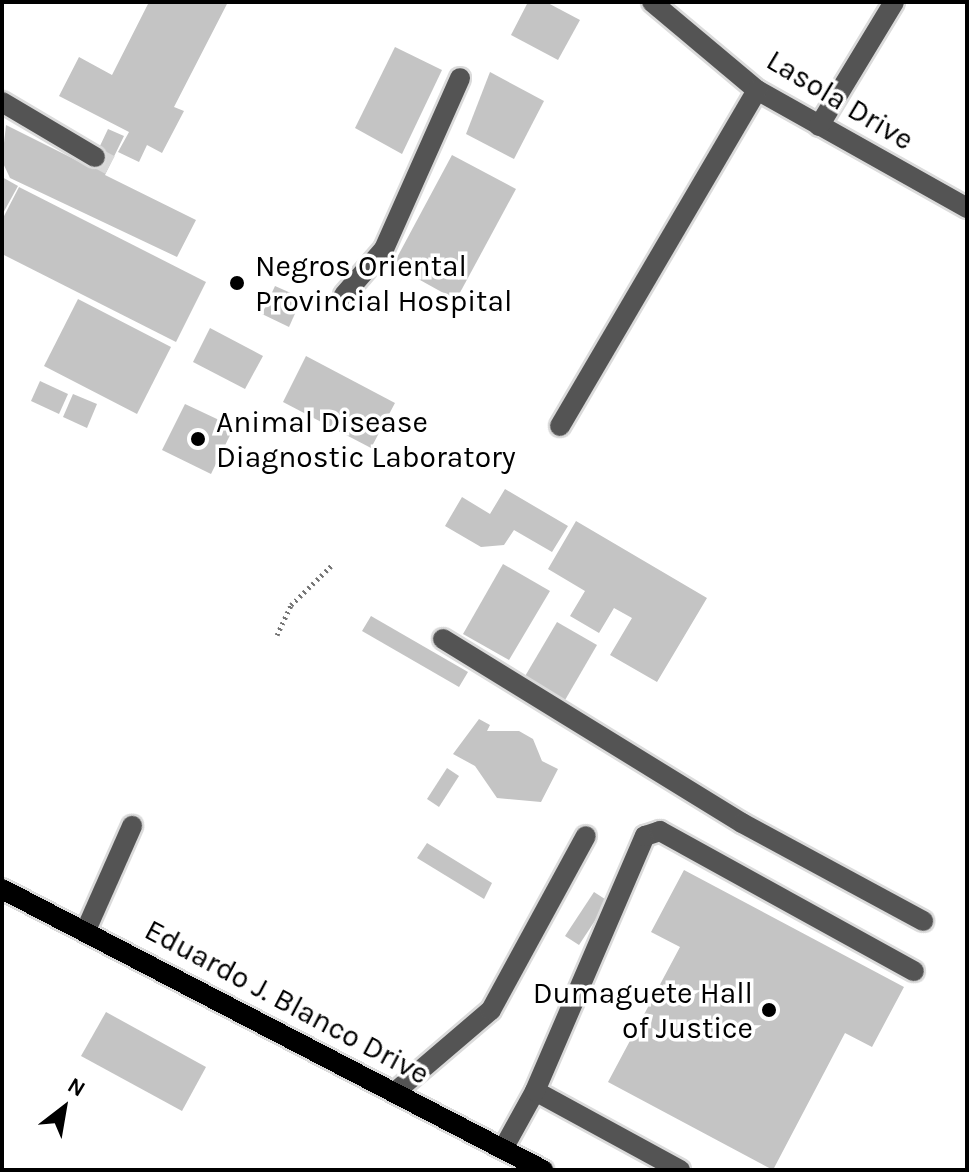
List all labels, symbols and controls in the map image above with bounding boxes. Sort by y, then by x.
street label: Lasola Drive [760,42,920,158]
place label: Negros Oriental Provincial Hospital [255,248,512,318]
marker: Negros Oriental Provincial Hospital [226,272,248,294]
place label: Animal Disease Diagnostic Laboratory [216,404,516,474]
marker: Animal Disease Diagnostic Laboratory [187,428,209,450]
street label: Eduardo J. Blanco Drive [139,912,435,1092]
place label: Dumaguete Hall of Justice [533,975,753,1046]
marker: Dumaguete Hall of Justice [760,1001,778,1019]
north arrow [24,1068,104,1148]
text: N [63,1072,90,1103]

